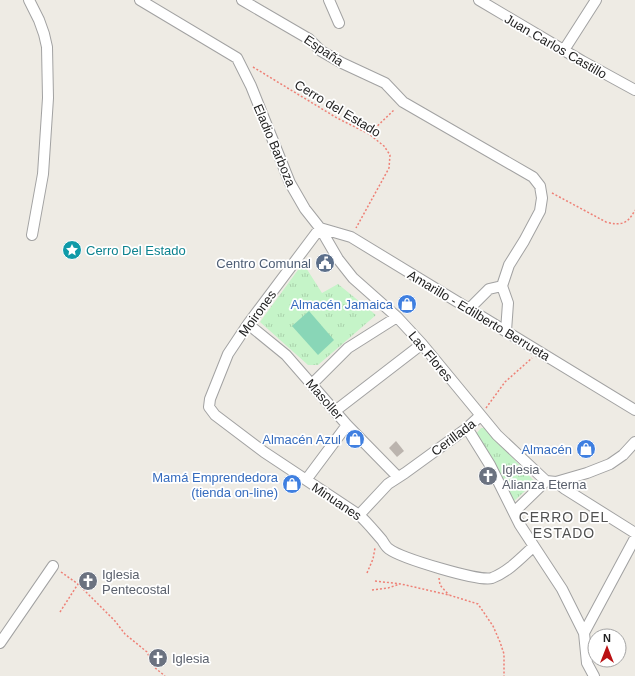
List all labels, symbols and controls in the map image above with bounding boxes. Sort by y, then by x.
street label: Juan Carlos Castillo [502,11,610,82]
street label: España [301,32,347,69]
street label: Cerro del Estado [292,77,383,140]
street label: Eladio Barboza [250,102,299,189]
place icon: Cerro Del Estado [61,239,83,261]
place label: Cerro Del Estado [86,243,186,258]
public building icon: Centro Comunal [314,252,336,274]
place label: Centro Comunal [216,256,311,271]
street label: Amarillo - Edilberto Berrueta [405,267,553,364]
street label: Moirones [236,287,279,339]
shop icon: Almacén Jamaica [396,293,418,315]
place label: Almacén Jamaica [290,297,394,312]
street label: Las Flores [405,328,456,385]
street label: Masoller [303,376,347,423]
street label: Cerillada [428,416,479,459]
shop icon: Almacén Azul [344,428,366,450]
place label: Almacén Azul [262,432,341,447]
shop icon: Almacén [575,438,597,460]
place label: Almacén [521,442,572,457]
place label: Iglesia Alianza Eterna [502,462,587,492]
church icon: Iglesia Alianza Eterna [477,465,499,487]
place label: Mamá Emprendedora (tienda on-line) [152,470,279,500]
shop icon: Mamá Emprendedora (tienda on-line) [281,473,303,495]
street label: Minuanes [309,479,365,524]
district label: CERRO DEL ESTADO [519,509,609,541]
place label: Iglesia Pentecostal [102,567,170,597]
church icon: Iglesia Pentecostal [77,570,99,592]
north arrow [587,628,627,668]
text: N [603,632,611,644]
church icon: Iglesia [147,647,169,669]
place label: Iglesia [172,651,210,666]

